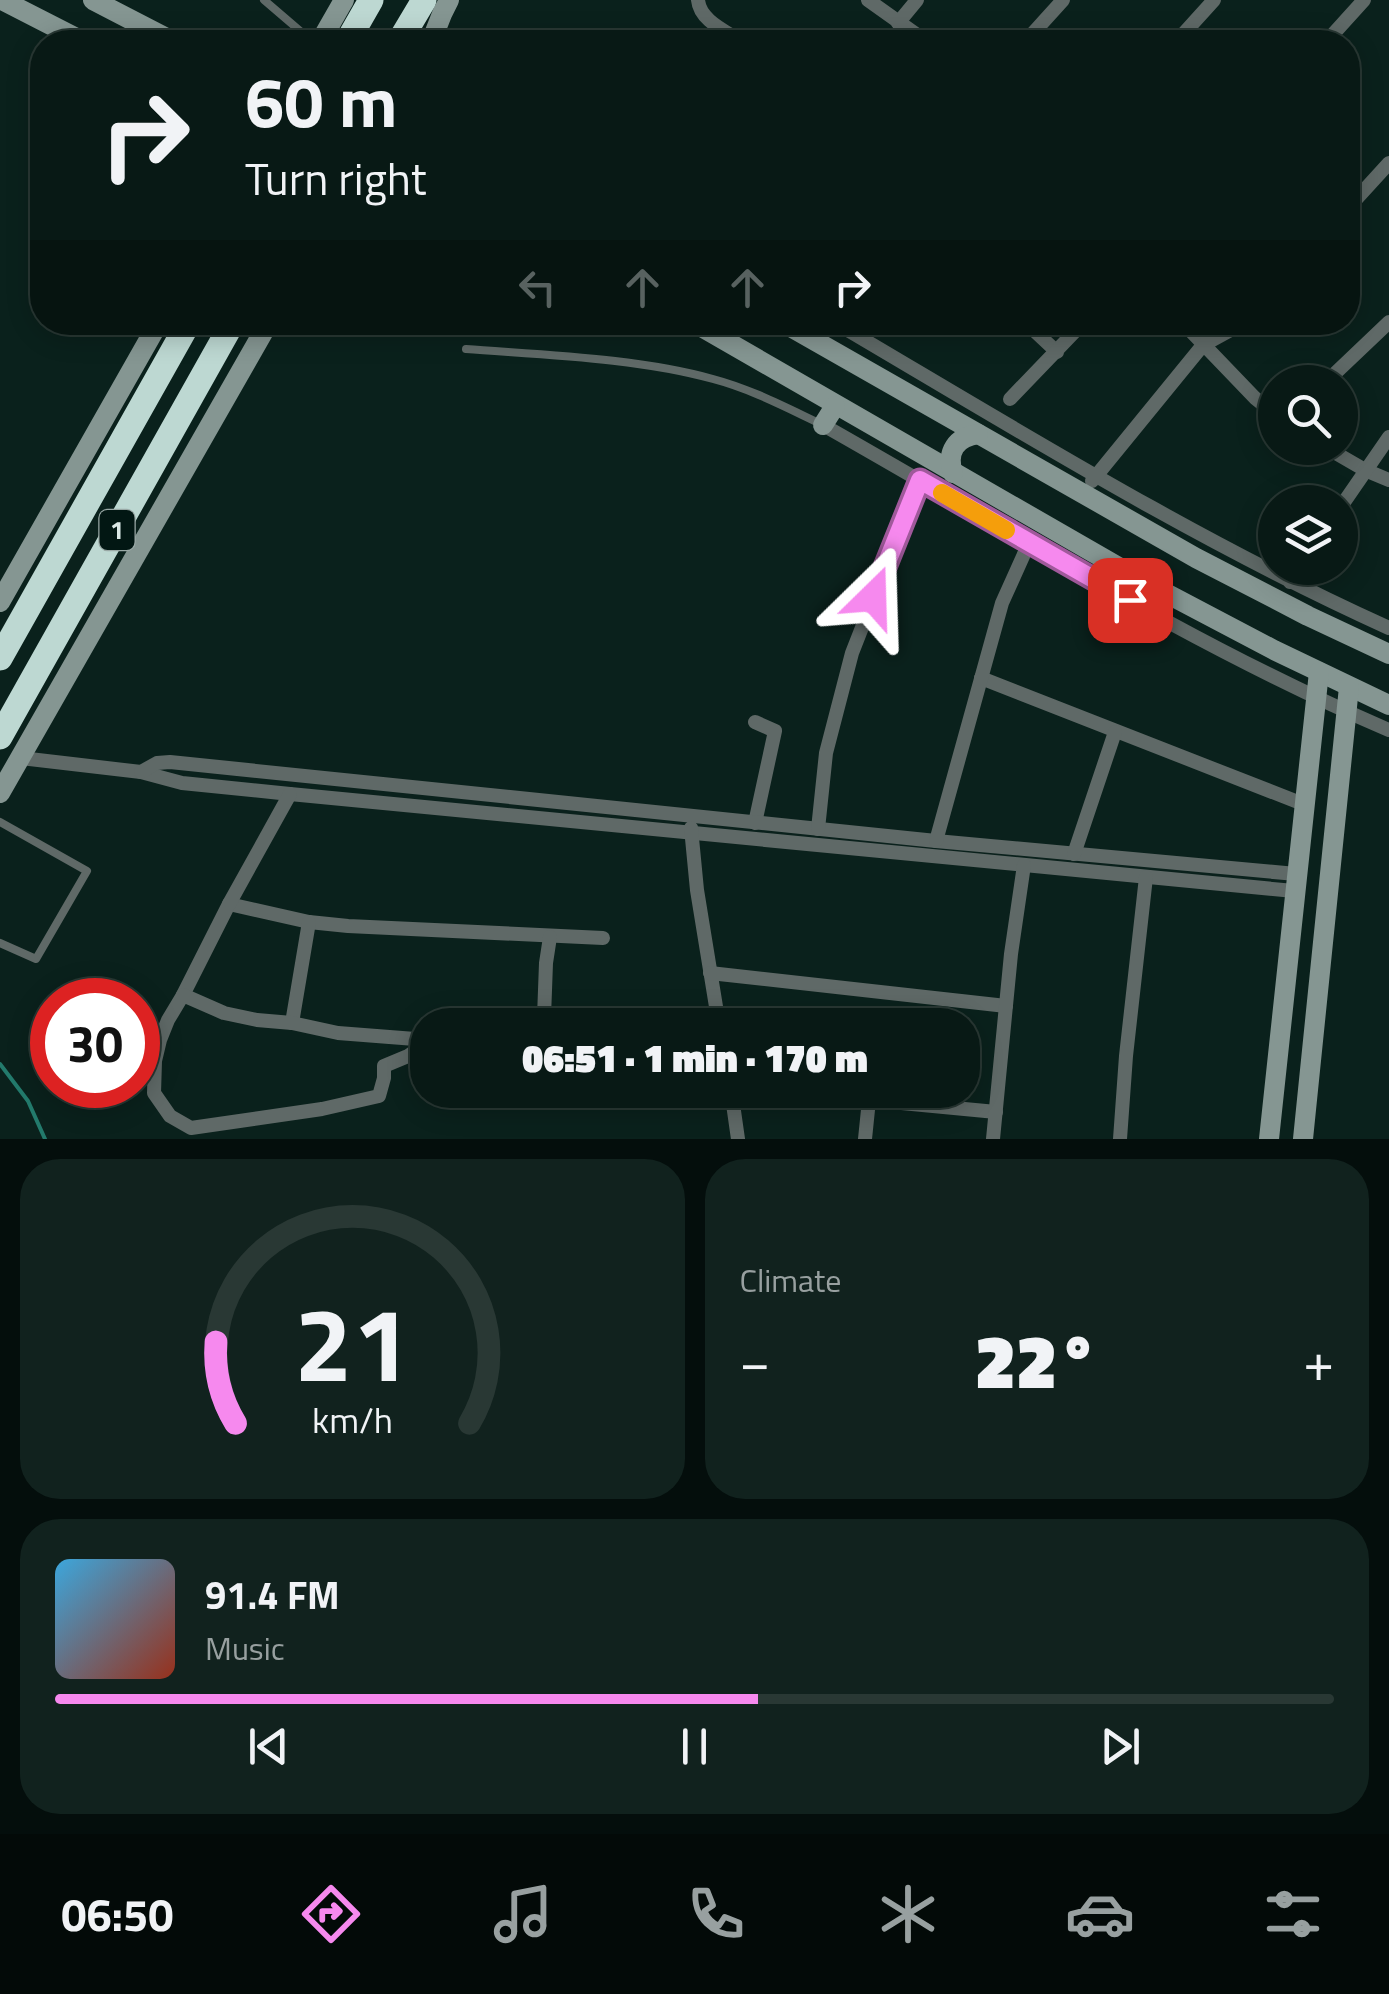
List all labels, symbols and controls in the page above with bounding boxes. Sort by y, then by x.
text: 60 m [245,48,398,154]
icon: right [80,70,210,200]
text: Turn right [245,144,427,212]
icon: left [510,260,565,315]
icon: ahead [615,260,670,315]
icon: ahead [720,260,775,315]
icon: right [825,260,880,315]
map controls [1258,365,1358,585]
button: search [1258,365,1358,465]
button: layers [1258,485,1358,585]
road number: 1 [100,510,134,550]
position arrow [821,545,925,649]
pin [1088,558,1173,643]
icon: arrive [1103,573,1158,628]
speed limit sign: 30 [30,978,160,1108]
text: 06:51 · 1 min · 170 m [522,1029,868,1087]
text: Climate [740,1256,841,1304]
text: 21 [294,1263,410,1421]
text: 22° [975,1303,1099,1417]
text: − [740,1319,770,1402]
text: + [1303,1319,1334,1402]
text: km/h [312,1392,393,1447]
text: 91.4 FM [205,1566,340,1624]
text: Music [205,1624,285,1672]
icon: previous [241,1719,296,1774]
icon: pause [667,1719,722,1774]
icon: next [1093,1719,1148,1774]
icon: directions [296,1879,366,1949]
icon: music [488,1879,558,1949]
icon: phone [681,1879,751,1949]
icon: climate [873,1879,943,1949]
icon: car [1065,1879,1135,1949]
icon: filters [1258,1879,1328,1949]
text: 06:50 [61,1880,174,1948]

